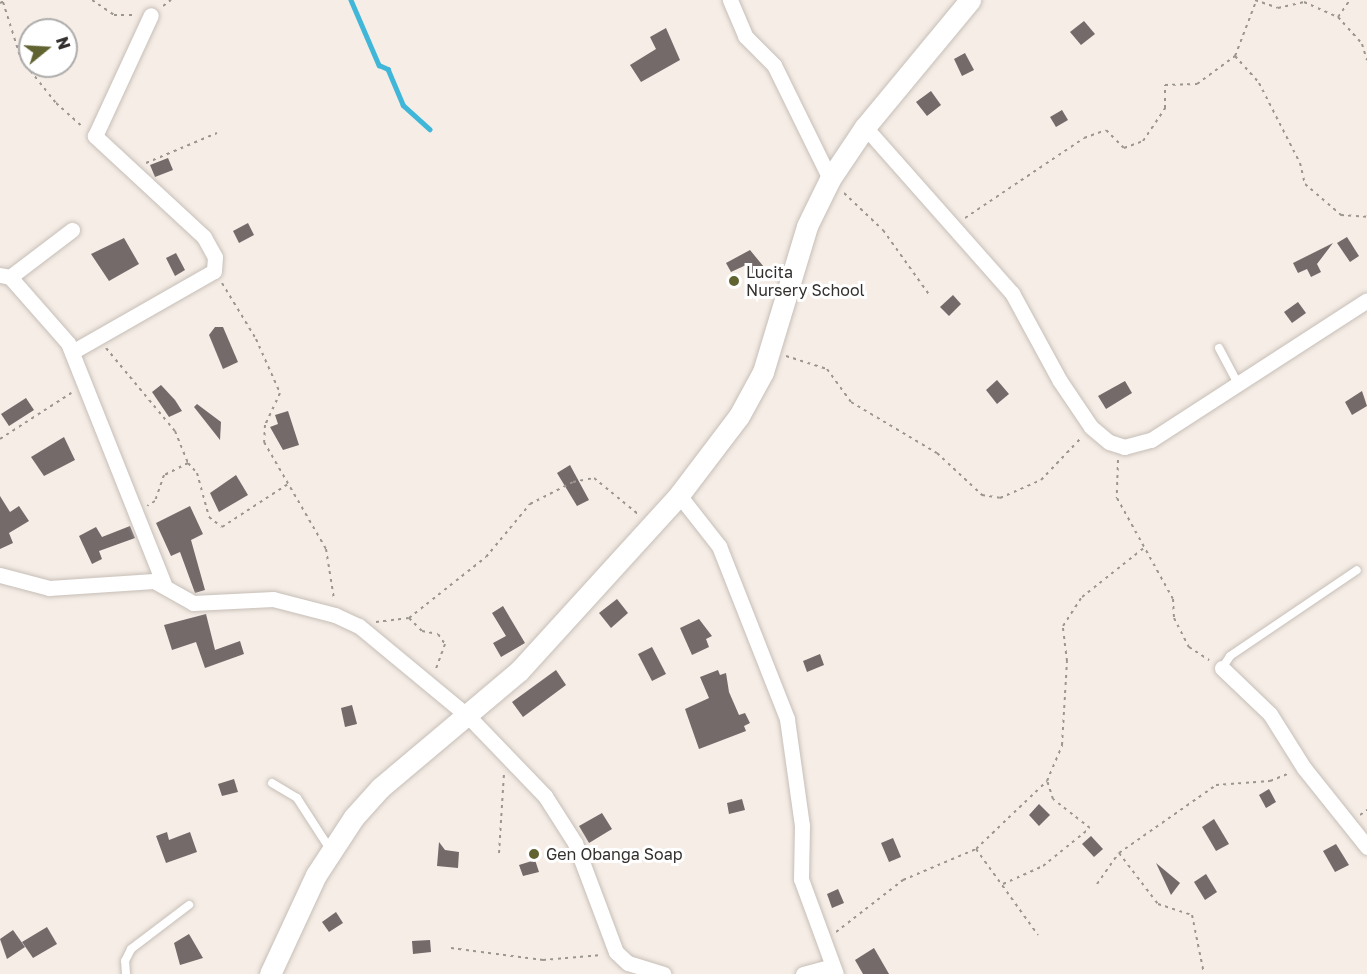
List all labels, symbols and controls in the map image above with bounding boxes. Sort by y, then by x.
north arrow [18,18,78,78]
text: N [52,34,75,52]
place label: Lucita Nursery School [746,262,865,300]
marker: Lucita Nursery School [727,274,741,288]
place label: Gen Obanga Soap [546,844,683,864]
marker: Gen Obanga Soap [527,847,541,861]

